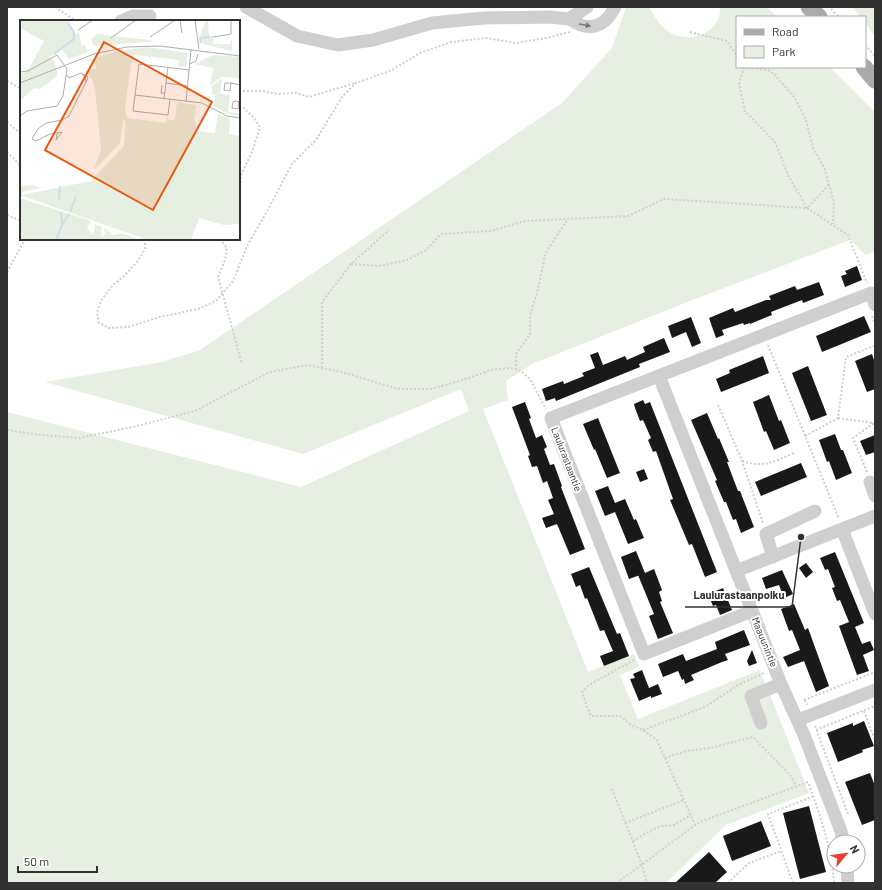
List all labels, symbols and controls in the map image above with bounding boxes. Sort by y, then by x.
legend [736,16,866,68]
inset map [20,20,240,240]
one-way arrow [579,22,592,28]
text: Road [772,24,799,38]
text: Park [772,44,796,58]
street label: Laulurastaantie [549,425,585,493]
callout: Laulurastaanpolku [685,584,792,607]
text: Laulurastaanpolku [694,588,784,601]
street label: Maauunintie [750,615,780,669]
north arrow [826,834,866,874]
text: N [848,843,863,855]
scale bar [18,848,97,874]
text: 50 m [24,854,49,868]

